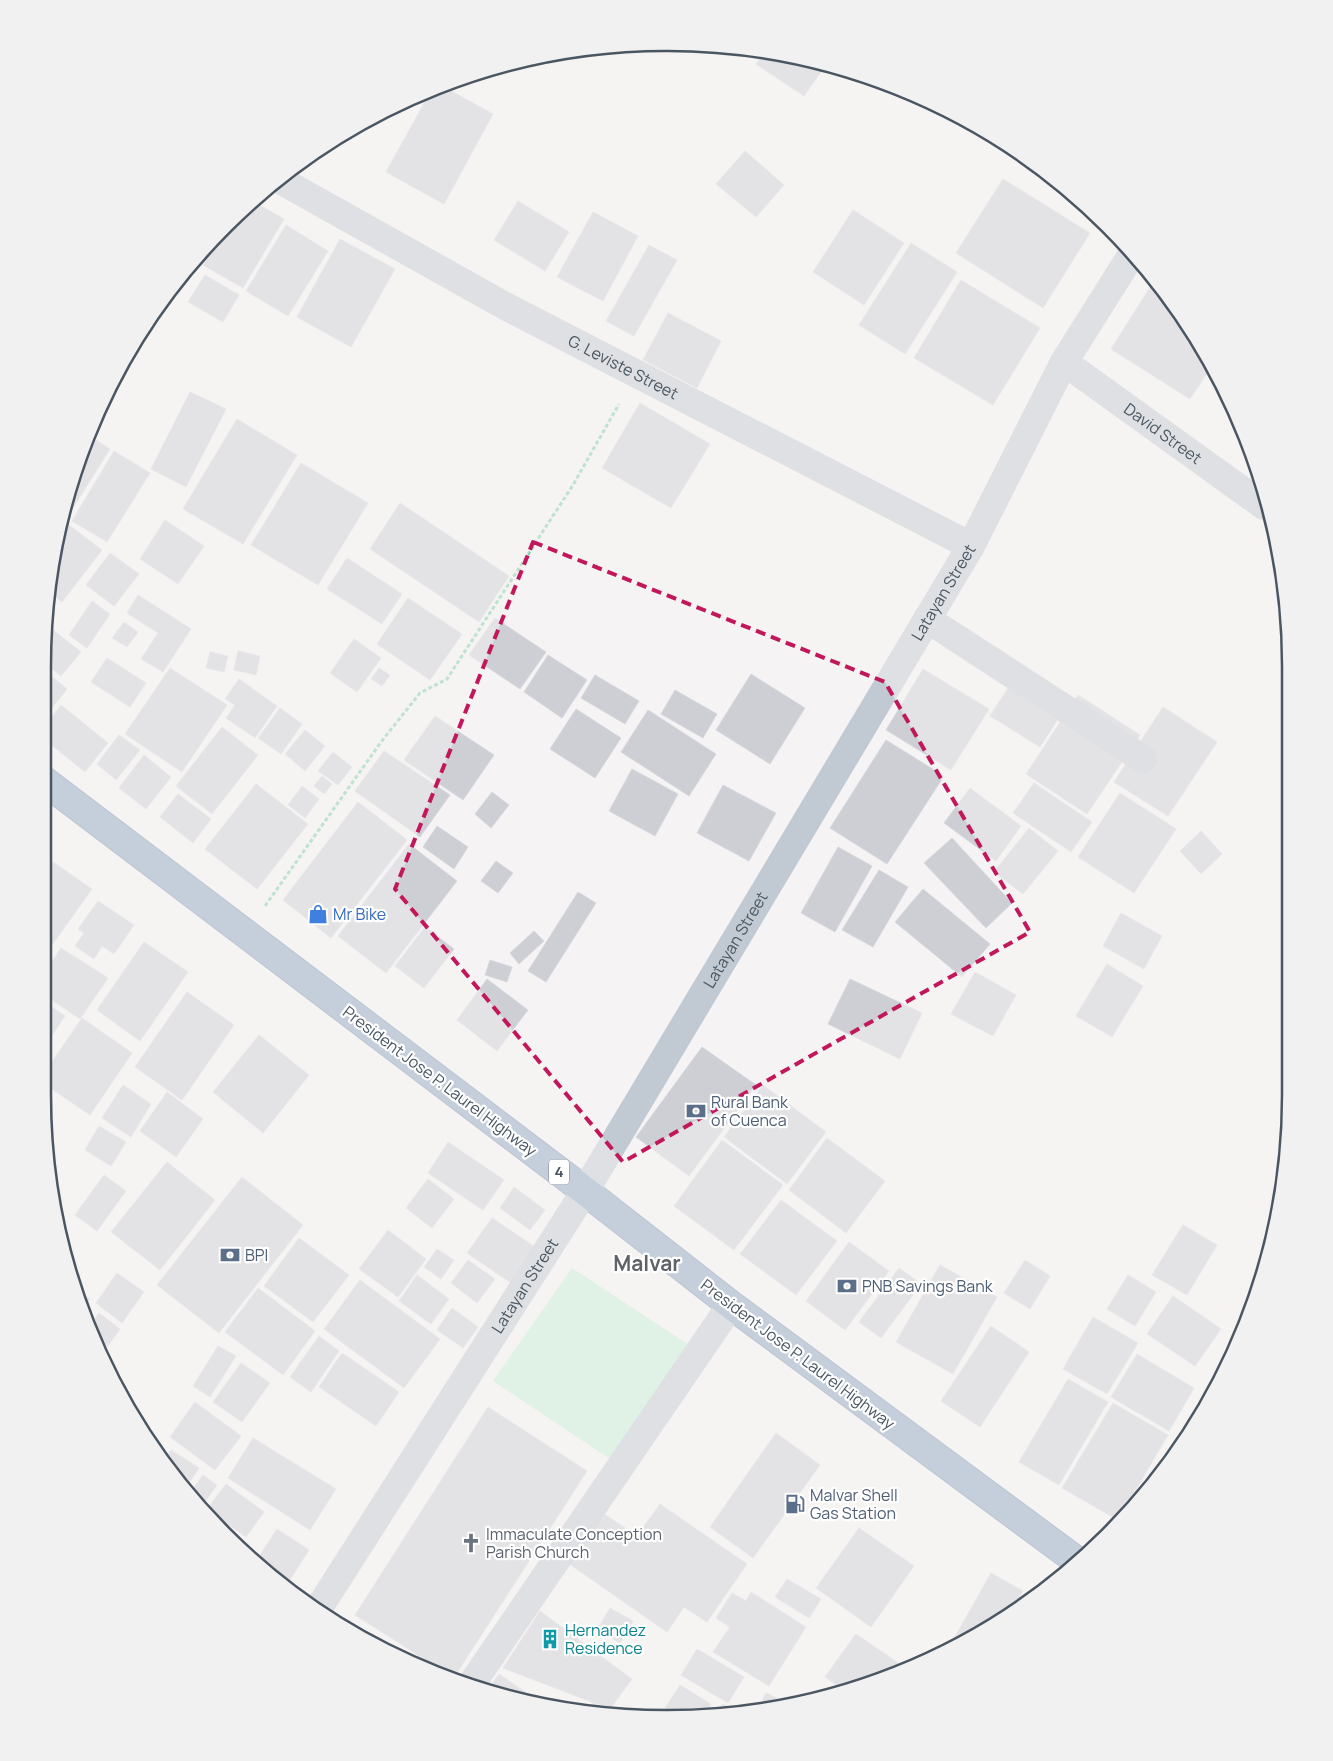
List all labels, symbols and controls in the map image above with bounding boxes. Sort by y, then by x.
street label: G. Leviste Street [565,329,682,404]
street label: David Street [1120,398,1206,469]
street label: Latayan Street [906,540,981,645]
street label: Latayan Street [698,887,773,992]
shop icon: Mr Bike [307,903,329,925]
place label: Mr Bike [333,903,386,925]
street label: President Jose P. Laurel Highway [339,1001,542,1162]
place label: Rural Bank of Cuenca [711,1091,789,1131]
bank icon: Rural Bank of Cuenca [685,1100,707,1122]
road number: 4 [549,1160,569,1184]
street label: Latayan Street [486,1234,563,1337]
bank icon: BPI [219,1244,241,1266]
place label: BPI [245,1244,268,1266]
district label: Malvar [613,1249,681,1277]
street label: President Jose P. Laurel Highway [697,1274,900,1435]
bank icon: PNB Savings Bank [836,1275,858,1297]
place label: PNB Savings Bank [862,1275,994,1297]
place label: Malvar Shell Gas Station [810,1484,898,1524]
fuel station icon: Malvar Shell Gas Station [784,1493,806,1515]
place label: Immaculate Conception Parish Church [486,1523,662,1563]
church icon: Immaculate Conception Parish Church [460,1532,482,1554]
place label: Hernandez Residence [565,1619,646,1659]
building icon: Hernandez Residence [539,1628,561,1650]

